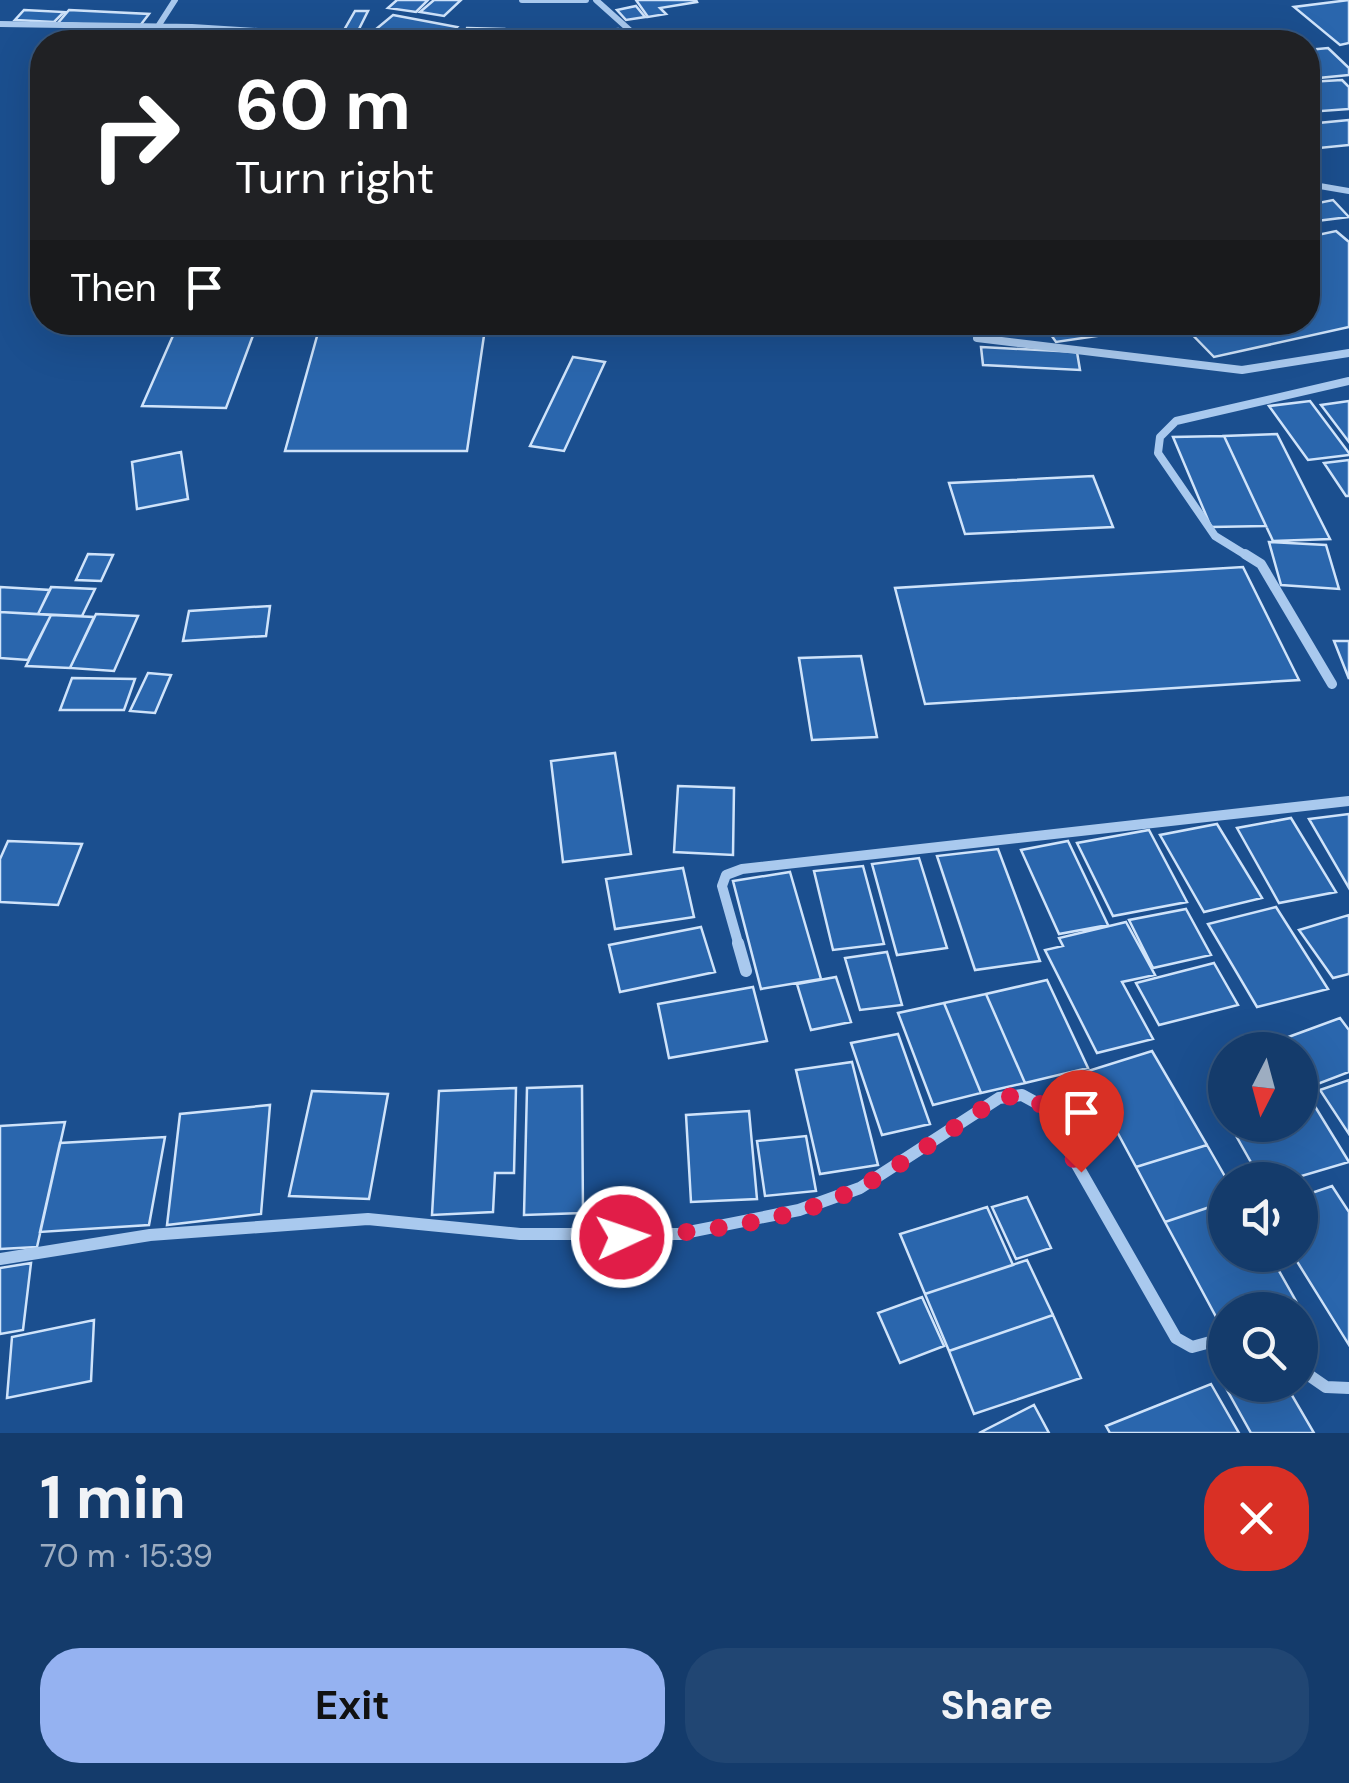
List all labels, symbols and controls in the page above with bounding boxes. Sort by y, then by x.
text: 60 m [235,60,411,151]
icon: right [70,70,200,200]
text: Turn right [235,148,434,207]
icon: arrive [177,260,232,315]
text: Then [70,263,157,313]
north arrow [1208,1032,1318,1142]
map controls [1208,1032,1318,1402]
pin [1039,1070,1124,1173]
icon: arrive [1054,1085,1109,1140]
button: sound [1208,1162,1318,1272]
position arrow [570,1185,674,1289]
button: search [1208,1292,1318,1402]
text: 1 min [40,1458,186,1537]
button: close [1204,1466,1309,1571]
text: 70 m · 15:39 [40,1535,213,1577]
button: Exit [40,1648,665,1763]
button: Share [685,1648,1309,1763]

